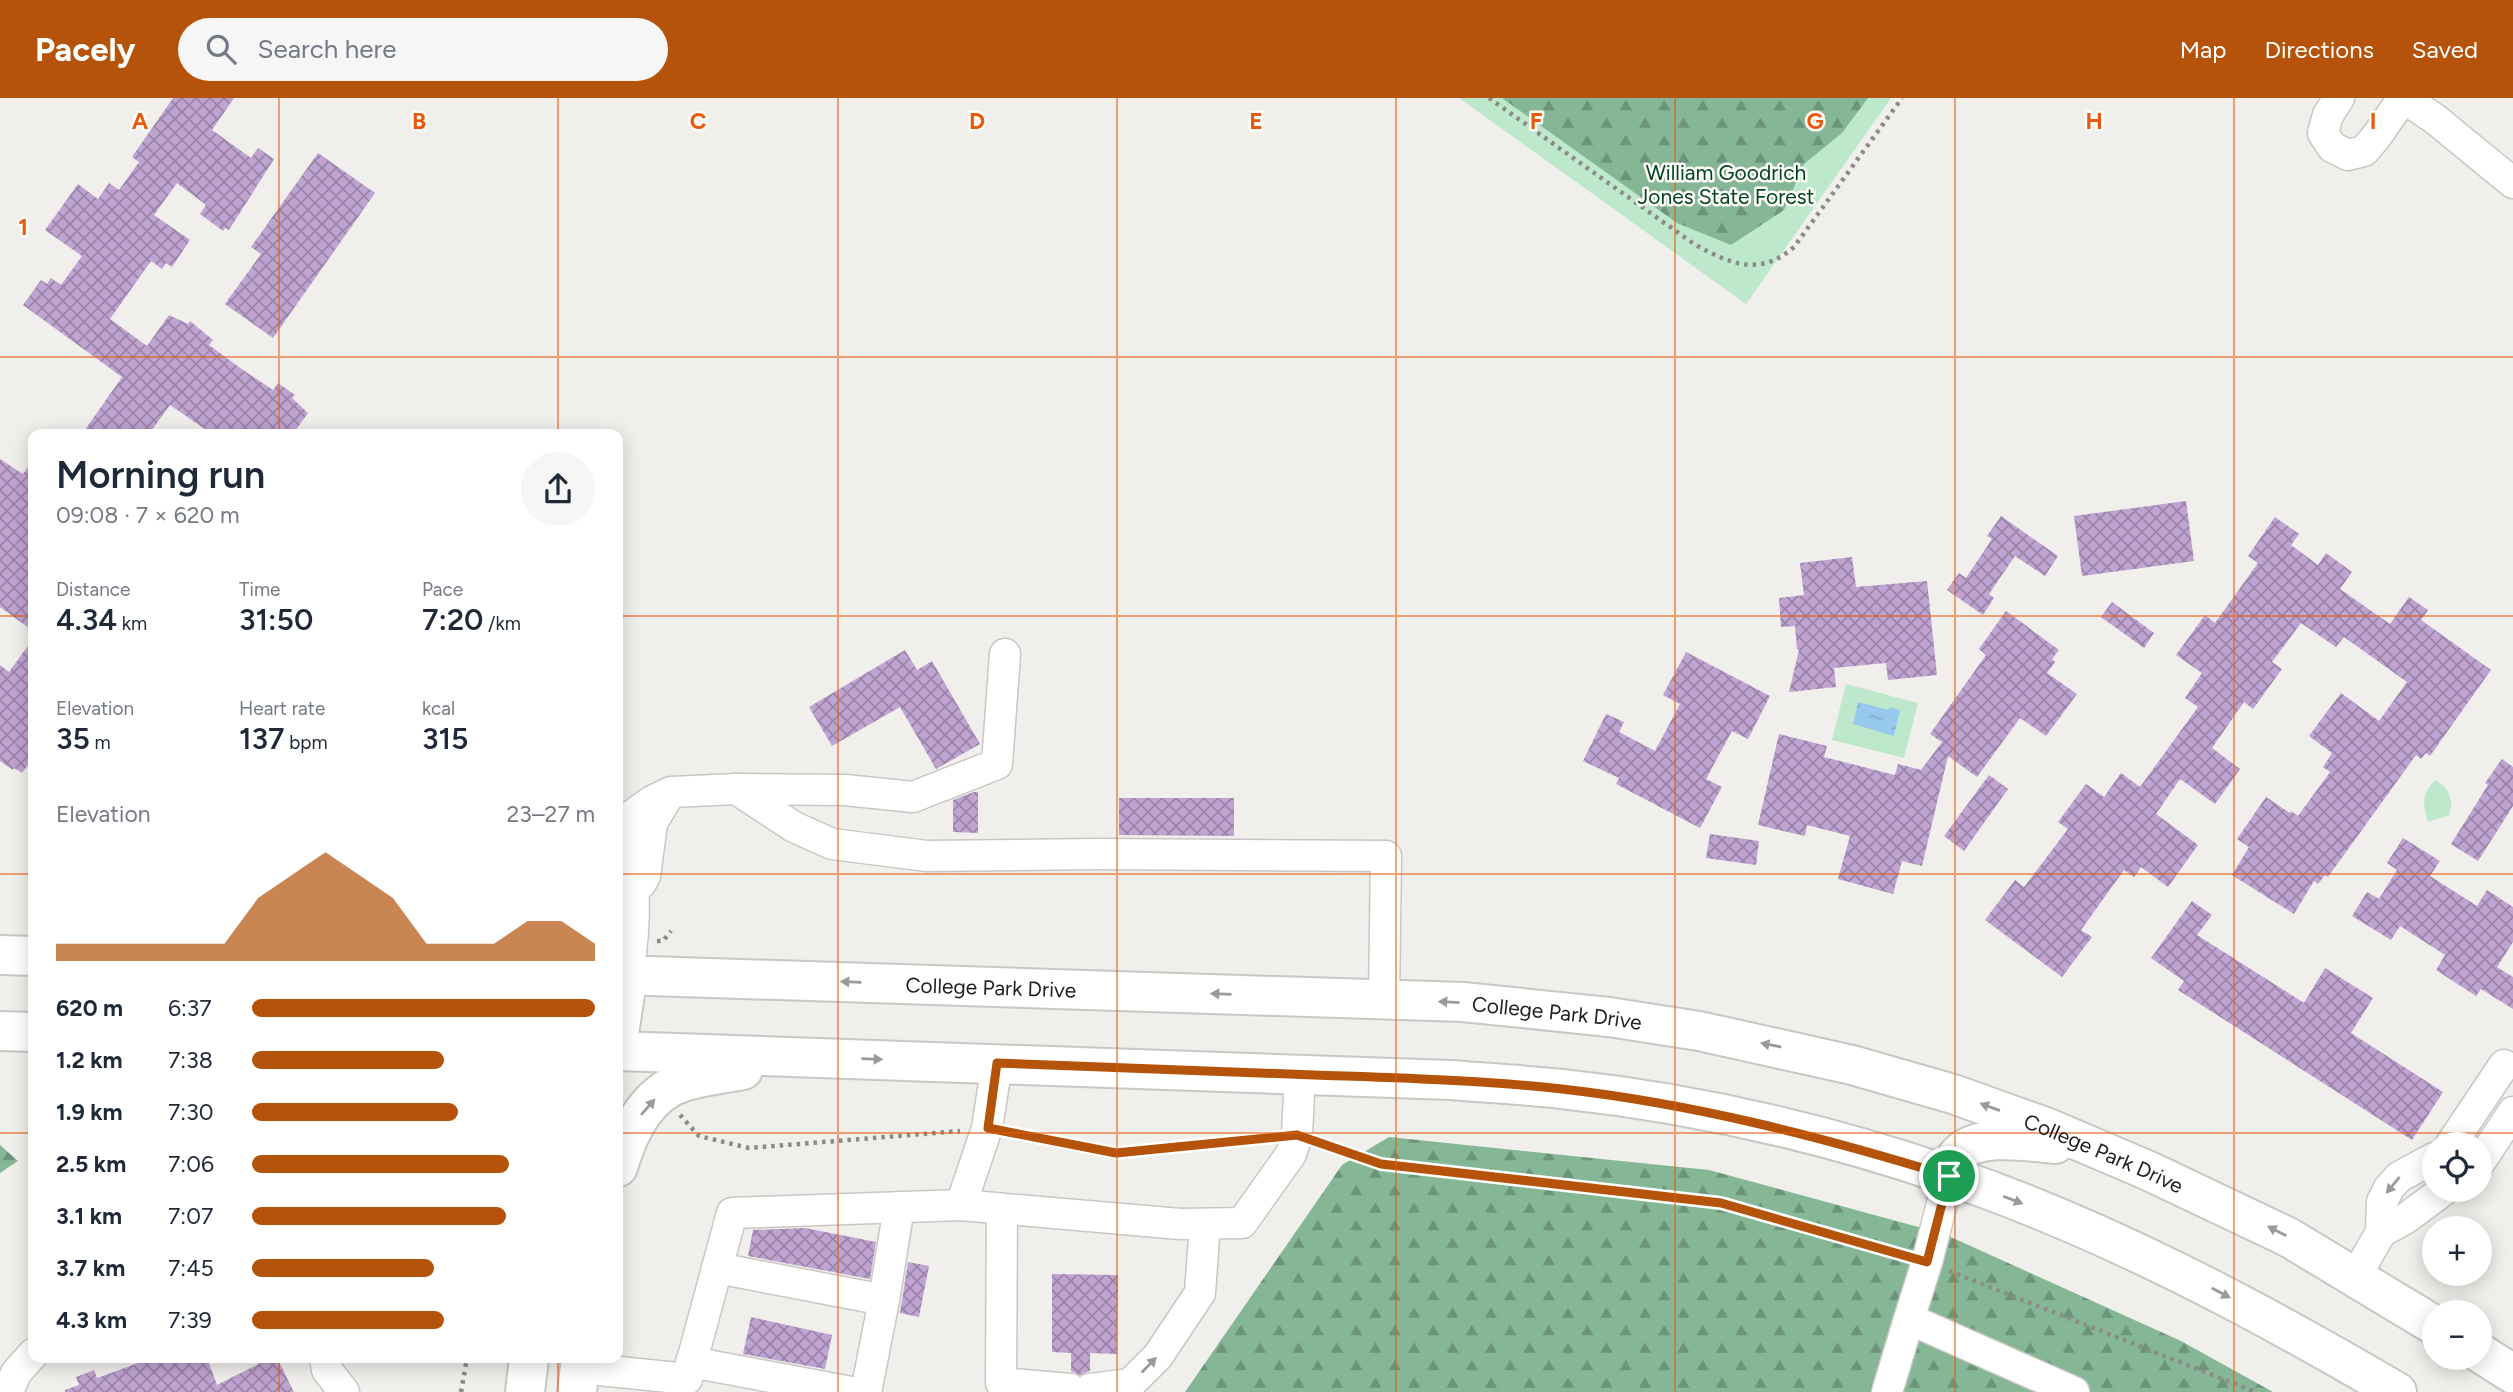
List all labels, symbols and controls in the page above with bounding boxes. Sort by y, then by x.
search box [178,18,668,81]
text: Pacely [35,30,136,69]
icon: search [202,30,240,68]
text: Search here [258,33,397,65]
text: Map [2180,35,2226,64]
text: Directions [2264,35,2374,64]
text: Saved [2412,35,2478,64]
text: A [132,107,149,135]
text: B [412,107,426,135]
text: C [690,107,707,135]
text: D [969,107,985,135]
text: E [1249,107,1263,135]
text: F [1530,107,1543,135]
text: G [1806,107,1824,135]
text: H [2085,107,2103,135]
text: I [2370,107,2376,135]
park label: William Goodrich Jones State Forest [1638,160,1815,209]
text: 1 [18,213,28,241]
text: Morning run [56,452,265,498]
button: share [521,452,595,526]
text: 09:08 · 7 × 620 m [56,501,240,529]
text: Distance [56,578,130,601]
text: Time [239,578,280,601]
text: Pace [422,578,463,601]
text: 4.34 [56,601,117,638]
text: 31:50 [239,601,313,638]
text: 7:20 [422,601,483,638]
text: km [117,612,147,635]
text: /km [483,612,521,635]
text: Elevation [56,697,134,720]
text: Heart rate [239,697,325,720]
text: kcal [422,697,455,720]
text: 35 [56,720,90,757]
text: 137 [239,720,285,757]
text: 315 [422,720,468,757]
text: m [90,731,111,754]
text: bpm [285,731,328,754]
text: Elevation [56,800,151,828]
text: 23–27 m [507,800,595,828]
street label: College Park Drive [905,972,1077,1002]
one-way arrow [840,976,862,988]
one-way arrow [1210,988,1232,999]
street label: College Park Drive [1471,991,1644,1034]
text: 620 m [56,994,123,1022]
text: 6:37 [168,994,212,1022]
one-way arrow [1437,996,1459,1007]
one-way arrow [1760,1040,1782,1051]
text: 1.2 km [56,1046,123,1074]
text: 7:38 [168,1046,213,1074]
one-way arrow [861,1054,883,1065]
text: 1.9 km [56,1098,123,1126]
text: 7:30 [168,1098,213,1126]
one-way arrow [640,1098,656,1115]
one-way arrow [1979,1101,2000,1112]
street label: College Park Drive [2021,1108,2187,1198]
map controls [2422,1132,2492,1370]
button: locate [2422,1132,2492,1202]
pin [1919,1146,1979,1206]
text: 2.5 km [56,1150,126,1178]
text: 7:06 [168,1150,214,1178]
icon: arrive [1930,1157,1968,1195]
one-way arrow [2386,1176,2401,1194]
one-way arrow [2003,1194,2024,1205]
text: 3.1 km [56,1202,122,1230]
text: 7:07 [168,1202,213,1230]
button: + [2422,1216,2492,1286]
one-way arrow [2267,1226,2287,1237]
text: 3.7 km [56,1254,125,1282]
text: 7:45 [168,1254,214,1282]
one-way arrow [2211,1287,2230,1299]
button: − [2422,1300,2492,1370]
text: 4.3 km [56,1306,127,1334]
text: 7:39 [168,1306,212,1334]
one-way arrow [1141,1357,1157,1374]

